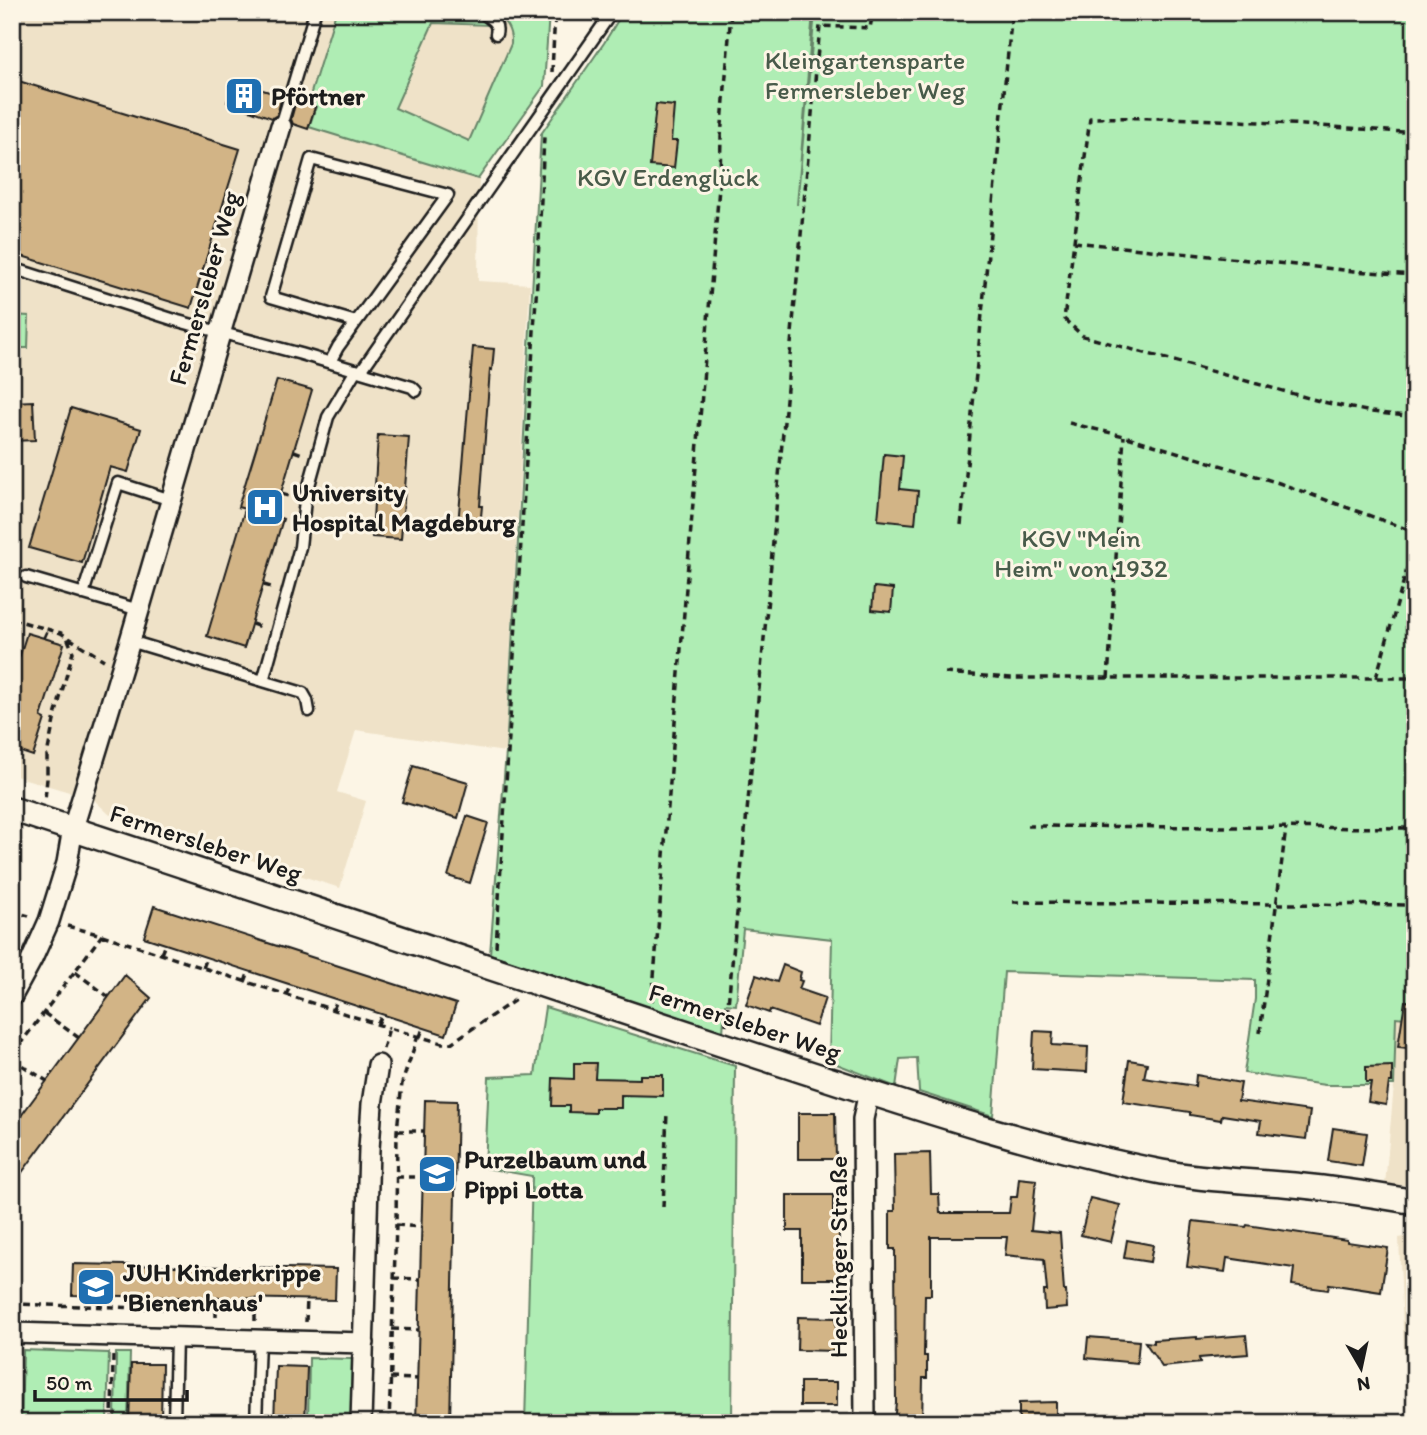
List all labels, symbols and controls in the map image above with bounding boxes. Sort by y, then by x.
park label: Kleingartensparte Fermersleber Weg [765,44,966,106]
building icon: Pförtner [223,75,265,117]
place label: Pförtner [271,80,366,112]
park label: KGV Erdenglück [577,161,760,193]
street label: Fermersleber Weg [161,187,247,389]
place label: University Hospital Magdeburg [292,476,516,538]
hospital icon: University Hospital Magdeburg [244,486,286,528]
park label: KGV "Mein Heim" von 1932 [994,522,1168,584]
street label: Fermersleber Weg [106,797,307,889]
street label: Fermersleber Weg [645,976,846,1068]
place label: Purzelbaum und Pippi Lotta [464,1143,647,1205]
school or university icon: Purzelbaum und Pippi Lotta [416,1153,458,1195]
street label: Hecklinger Straße [822,1156,854,1358]
place label: JUH Kinderkrippe 'Bienenhaus' [122,1256,321,1318]
school or university icon: JUH Kinderkrippe 'Bienenhaus' [75,1266,117,1308]
north arrow [1326,1334,1396,1404]
scale bar [35,1358,187,1402]
text: 50 m [46,1370,93,1395]
text: N [1355,1372,1372,1397]

